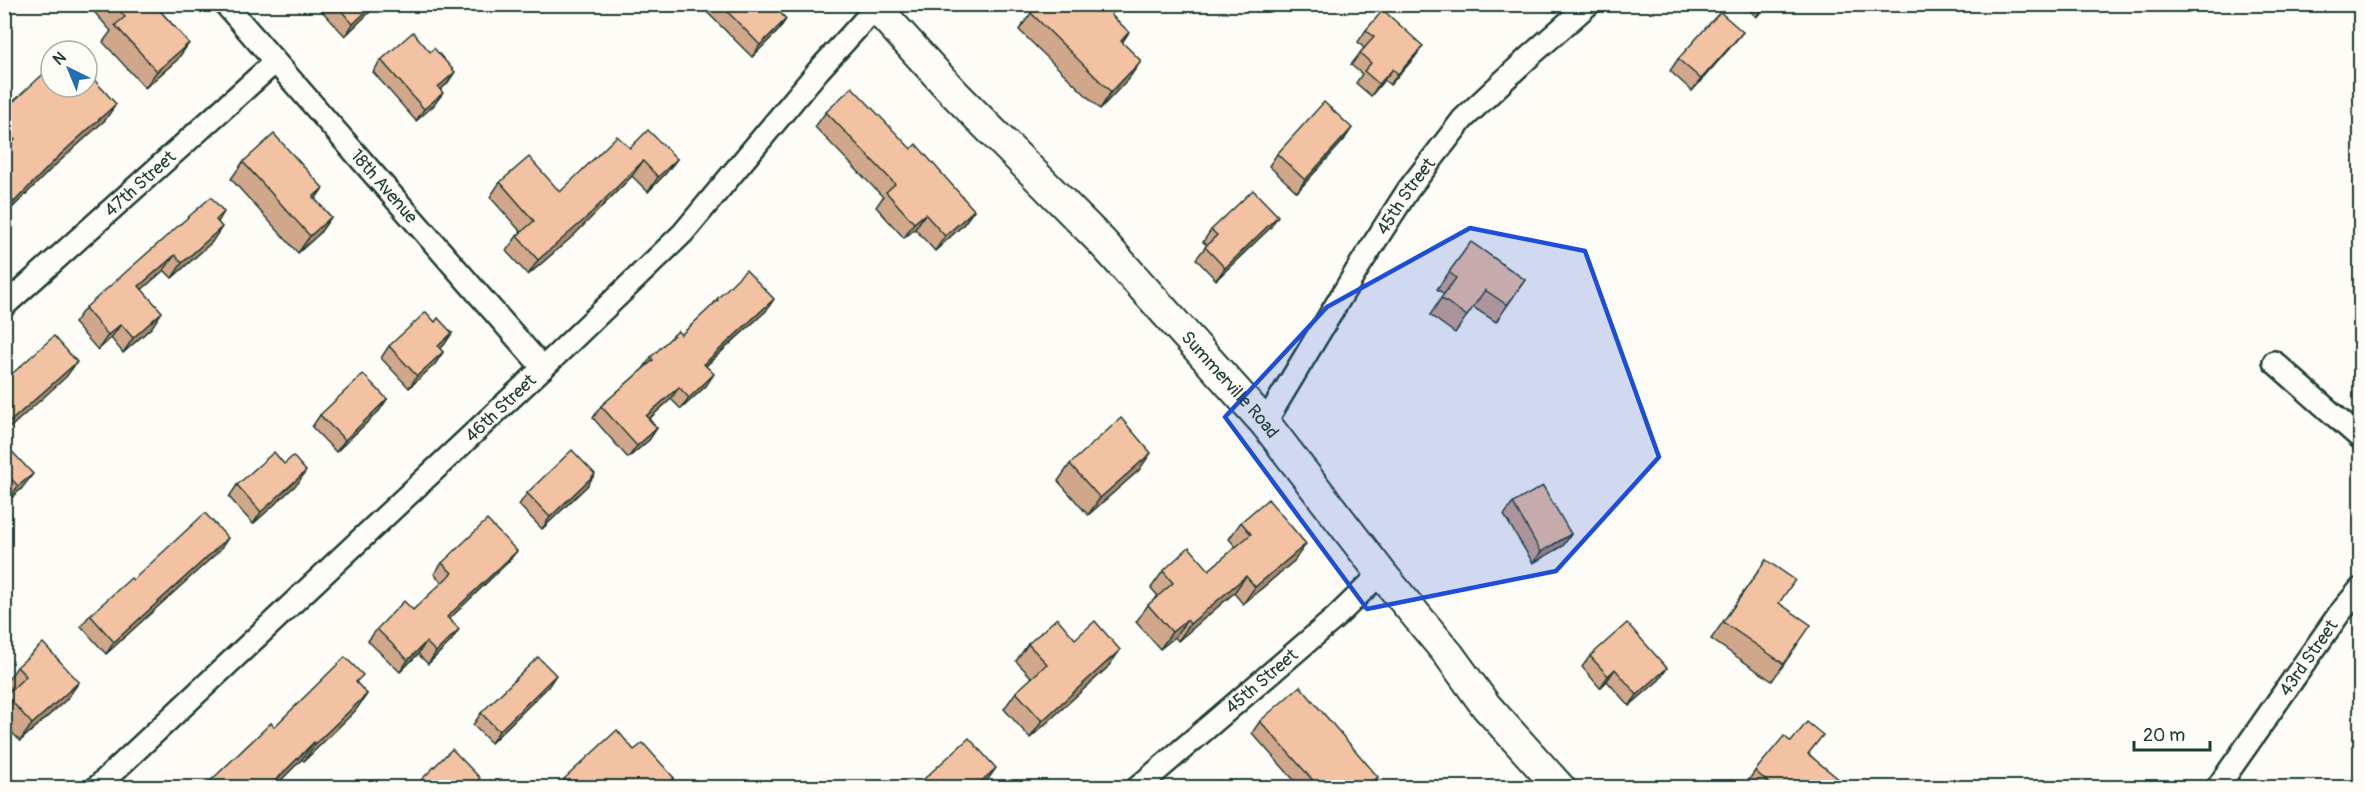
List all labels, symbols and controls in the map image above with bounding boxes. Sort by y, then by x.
north arrow [39,39,99,99]
text: N [49,48,70,70]
street label: 18th Avenue [346,144,423,228]
street label: 47th Street [99,145,181,222]
street label: 45th Street [1371,152,1441,239]
street label: Summerville Road [1176,326,1284,443]
street label: 46th Street [460,368,541,447]
street label: 43rd Street [2274,615,2343,701]
street label: 45th Street [1220,643,1303,719]
scale bar [2134,714,2210,752]
text: 20 m [2143,724,2185,747]

